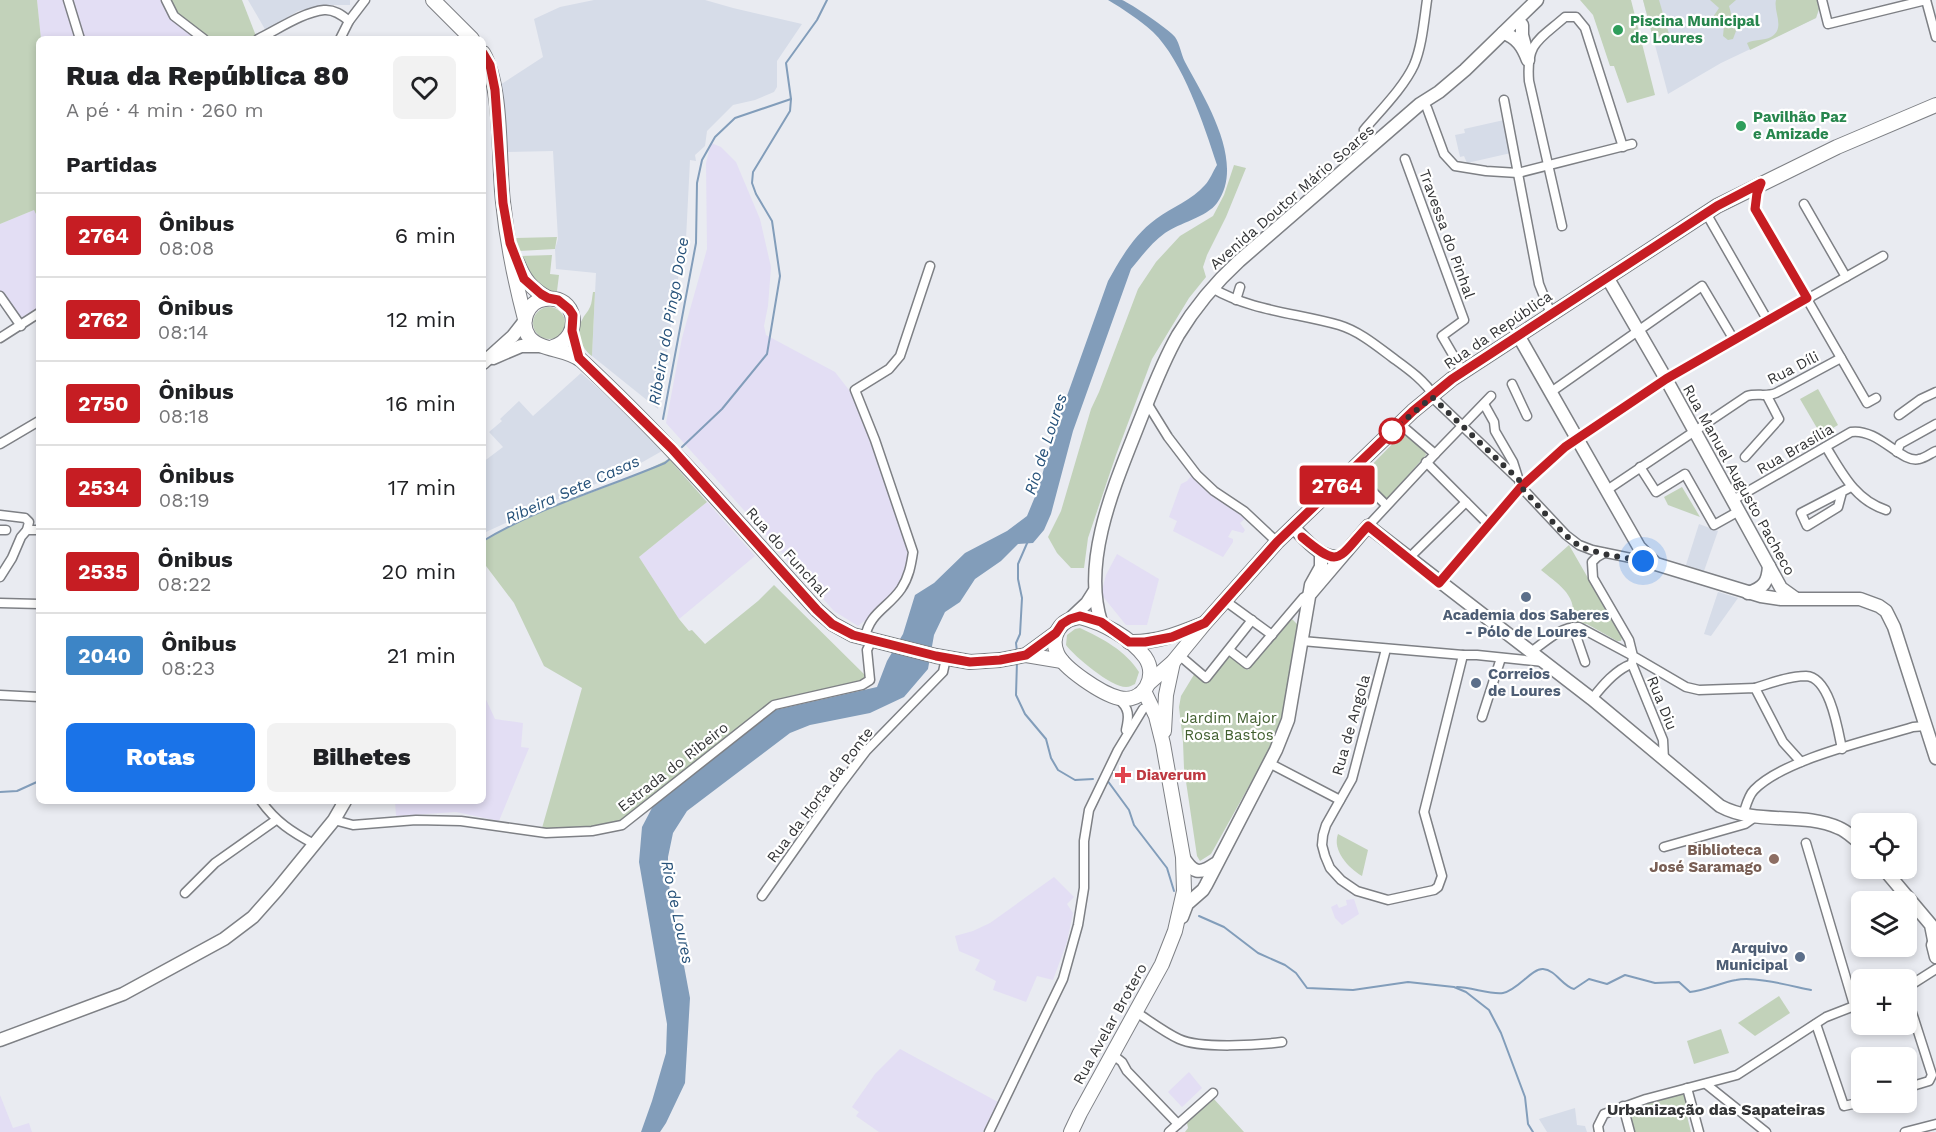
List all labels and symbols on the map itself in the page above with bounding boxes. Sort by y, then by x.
place label: Piscina Municipal de Loures [1630,12,1760,47]
marker: Piscina Municipal de Loures [1611,23,1625,37]
place label: Pavilhão Paz e Amizade [1753,108,1847,143]
marker: Pavilhão Paz e Amizade [1734,119,1748,133]
street label: Avenida Doutor Mário Soares [1206,121,1378,273]
street label: Travessa do Pinhal [1415,167,1479,301]
water label: Ribeira do Pingo Doce [644,236,693,406]
street label: Rua da República [1440,287,1556,373]
street label: Rua Díli [1764,347,1822,389]
street label: Rua Manuel Augusto Pacheco [1679,381,1799,579]
water label: Rio de Loures [1020,391,1071,497]
unlabelled marker [1379,418,1405,444]
street label: Rua Brasília [1753,420,1837,478]
water label: Ribeira Sete Casas [502,451,642,528]
line badge: 2764 [1295,466,1379,504]
street label: Rua do Funchal [742,504,832,601]
your location [1628,546,1658,576]
marker: Academia dos Saberes - Pólo de Loures [1519,590,1533,604]
place label: Academia dos Saberes - Pólo de Loures [1443,606,1609,641]
place label: Correios de Loures [1488,665,1561,700]
street label: Rua de Angola [1328,672,1374,778]
street label: Rua Diu [1643,674,1681,732]
marker: Correios de Loures [1469,676,1483,690]
park label: Jardim Major Rosa Bastos [1181,709,1277,744]
street label: Estrada do Ribeiro [614,718,732,816]
street label: Rua da Horta da Ponte [763,724,877,866]
marker: Diaverum [1114,766,1132,784]
place label: Diaverum [1136,766,1206,784]
place label: Biblioteca José Saramago [1649,841,1762,876]
marker: Biblioteca José Saramago [1767,852,1781,866]
water label: Rio de Loures [657,859,698,965]
place label: Arquivo Municipal [1716,939,1788,974]
marker: Arquivo Municipal [1793,950,1807,964]
street label: Rua Avelar Brotero [1069,960,1151,1088]
district label: Urbanização das Sapateiras [1607,1100,1826,1119]

